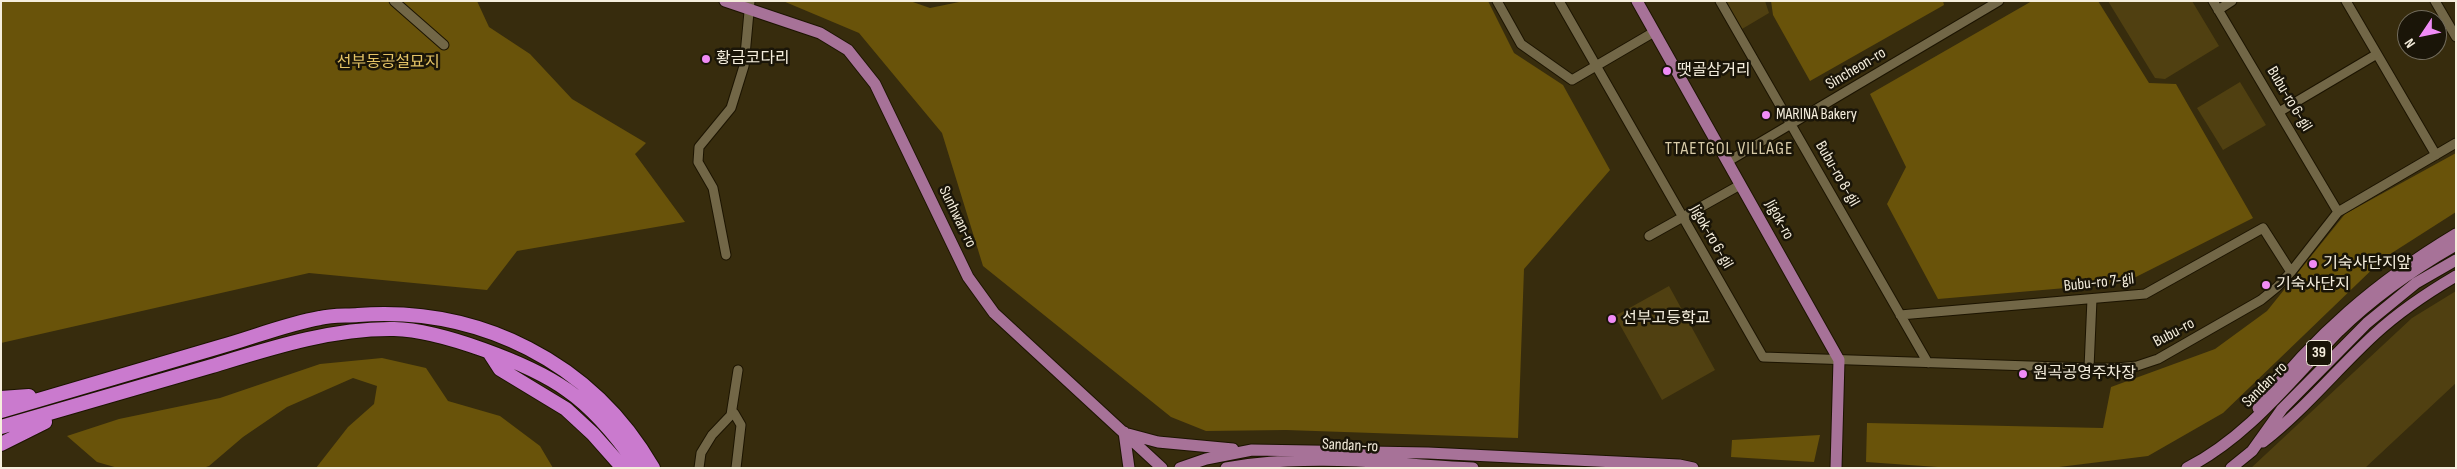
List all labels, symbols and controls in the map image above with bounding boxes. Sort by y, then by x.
north arrow [2397,10,2447,60]
text: N [2401,35,2419,51]
street label: Sincheon-ro [1822,44,1890,94]
place label: 황금코다리 [716,49,790,69]
park label: 선부동공설묘지 [336,53,440,73]
marker: 황금코다리 [700,53,712,65]
place label: 땟골삼거리 [1677,61,1751,81]
street label: Bubu-ro 6-gil [2262,63,2316,135]
marker: 땟골삼거리 [1661,65,1673,77]
place label: MARINA Bakery [1776,105,1857,125]
marker: MARINA Bakery [1760,109,1772,121]
district label: TTAETGOL VILLAGE [1663,138,1795,160]
street label: Bubu-ro 8-gil [1811,138,1863,210]
street label: Sunhwan-ro [934,183,980,251]
street label: Jigok-ro [1760,197,1798,243]
street label: Jigok-ro 6-gil [1685,202,1737,272]
place label: 기숙사단지앞 [2323,254,2411,274]
marker: 기숙사단지앞 [2307,258,2319,270]
street label: Bubu-ro 7-gil [2063,270,2135,296]
place label: 기숙사단지 [2276,275,2350,295]
marker: 기숙사단지 [2260,279,2272,291]
place label: 선부고등학교 [1622,309,1710,329]
marker: 선부고등학교 [1606,313,1618,325]
street label: Bubu-ro [2150,314,2198,352]
road number: 39 [2306,340,2332,366]
street label: Sandan-ro [2238,358,2292,412]
place label: 원곡공영주차장 [2033,364,2136,384]
marker: 원곡공영주차장 [2017,368,2029,380]
street label: Sandan-ro [1321,435,1379,457]

